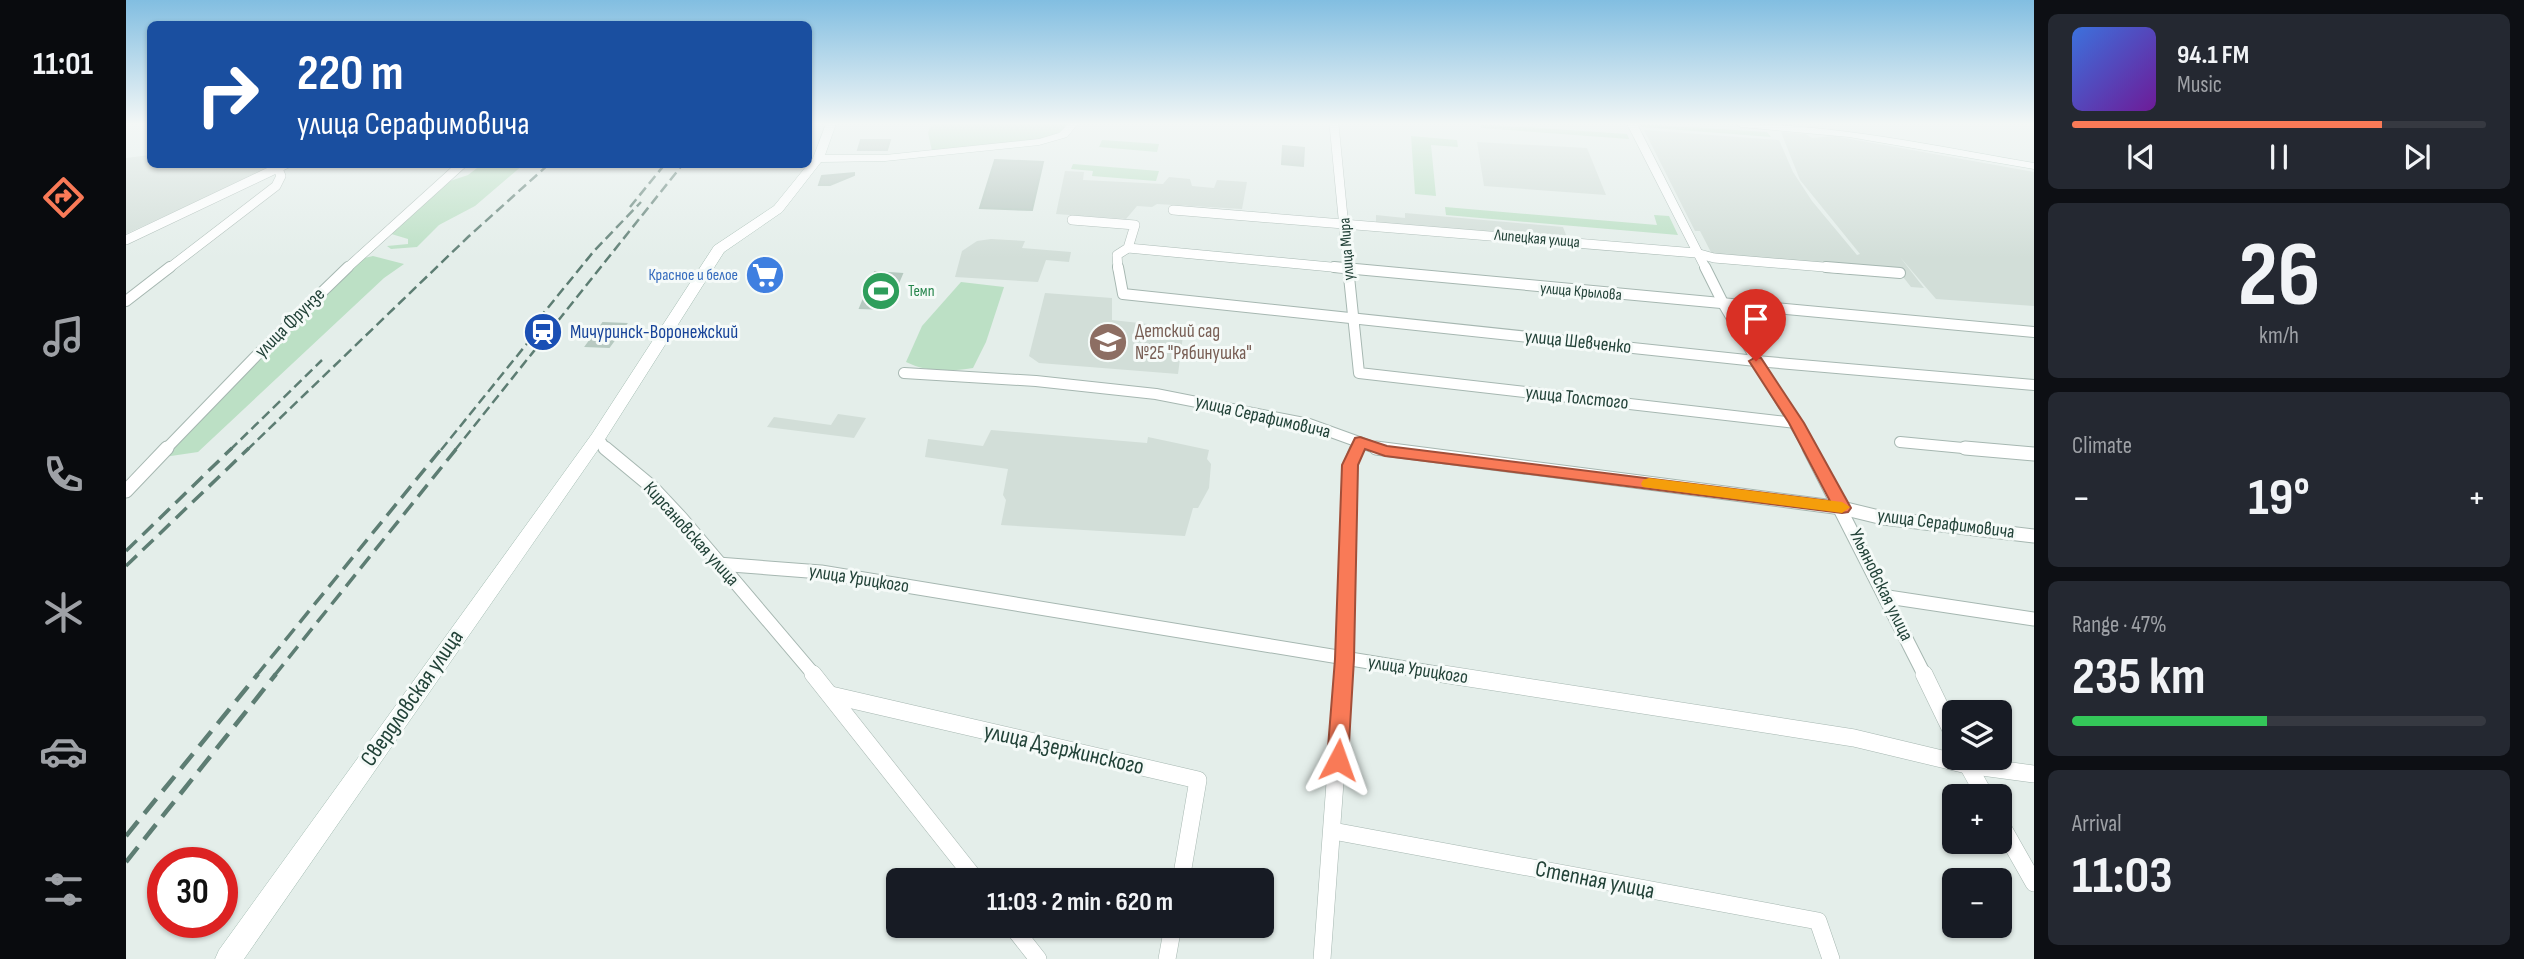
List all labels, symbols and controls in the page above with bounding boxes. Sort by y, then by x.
text: 94.1 FM [2177,40,2249,71]
text: 11:01 [33,45,93,84]
text: 220 m [297,45,403,104]
icon: right [182,49,273,140]
text: Music [2177,71,2222,99]
text: улица Серафимовича [297,105,529,144]
icon: previous [2122,138,2160,176]
icon: pause [2260,138,2298,176]
icon: next [2398,138,2436,176]
icon: directions [39,173,88,222]
street label: улица Мира [1335,217,1359,281]
text: 26 [2238,222,2320,331]
street label: Липецкая улица [1493,226,1580,252]
supermarket icon: Красное и белое [744,254,786,296]
place label: Красное и белое [648,266,738,285]
sports icon: Темп [860,270,902,312]
street label: улица Крылова [1539,279,1623,305]
place label: Темп [908,282,935,301]
street label: улица Фрунзе [250,283,330,363]
pin [1726,289,1786,361]
icon: arrive [1737,300,1775,338]
station icon: Мичуринск-Воронежский [522,311,564,353]
icon: music [39,312,88,361]
place label: Детский сад №25 "Рябинушка" [1135,320,1252,365]
place label: Мичуринск-Воронежский [570,321,738,344]
school or university icon: Детский сад №25 "Рябинушка" [1087,321,1129,363]
text: km/h [2259,322,2299,350]
street label: улица Шевченко [1524,325,1632,359]
street label: улица Толстого [1524,381,1630,415]
street label: улица Серафимовича [1193,390,1333,444]
text: Climate [2072,432,2132,460]
icon: phone [39,450,88,499]
text: 19° [2248,467,2310,530]
text: − [2072,476,2091,521]
text: + [2467,476,2486,521]
street label: Кирсановская улица [638,477,744,591]
street label: улица Серафимовича [1876,504,2016,544]
street label: Ульяновская улица [1844,525,1918,645]
street label: улица Урицкого [807,560,911,598]
icon: climate [39,588,88,637]
text: Range · 47% [2072,611,2167,639]
street label: Свердловская улица [355,624,469,772]
text: 235 km [2072,646,2206,709]
street label: улица Урицкого [1366,651,1470,689]
map controls [1942,700,2012,938]
button: layers [1942,700,2012,770]
street label: улица Дзержинского [981,717,1147,781]
position arrow [1301,723,1375,797]
icon: car [39,727,88,776]
button: + [1942,784,2012,854]
text: Arrival [2072,810,2121,838]
text: 11:03 [2072,845,2172,908]
speed limit sign: 30 [147,847,238,938]
street label: Степная улица [1533,855,1657,905]
icon: filters [39,865,88,914]
button: − [1942,868,2012,938]
text: 11:03 · 2 min · 620 m [987,887,1173,918]

